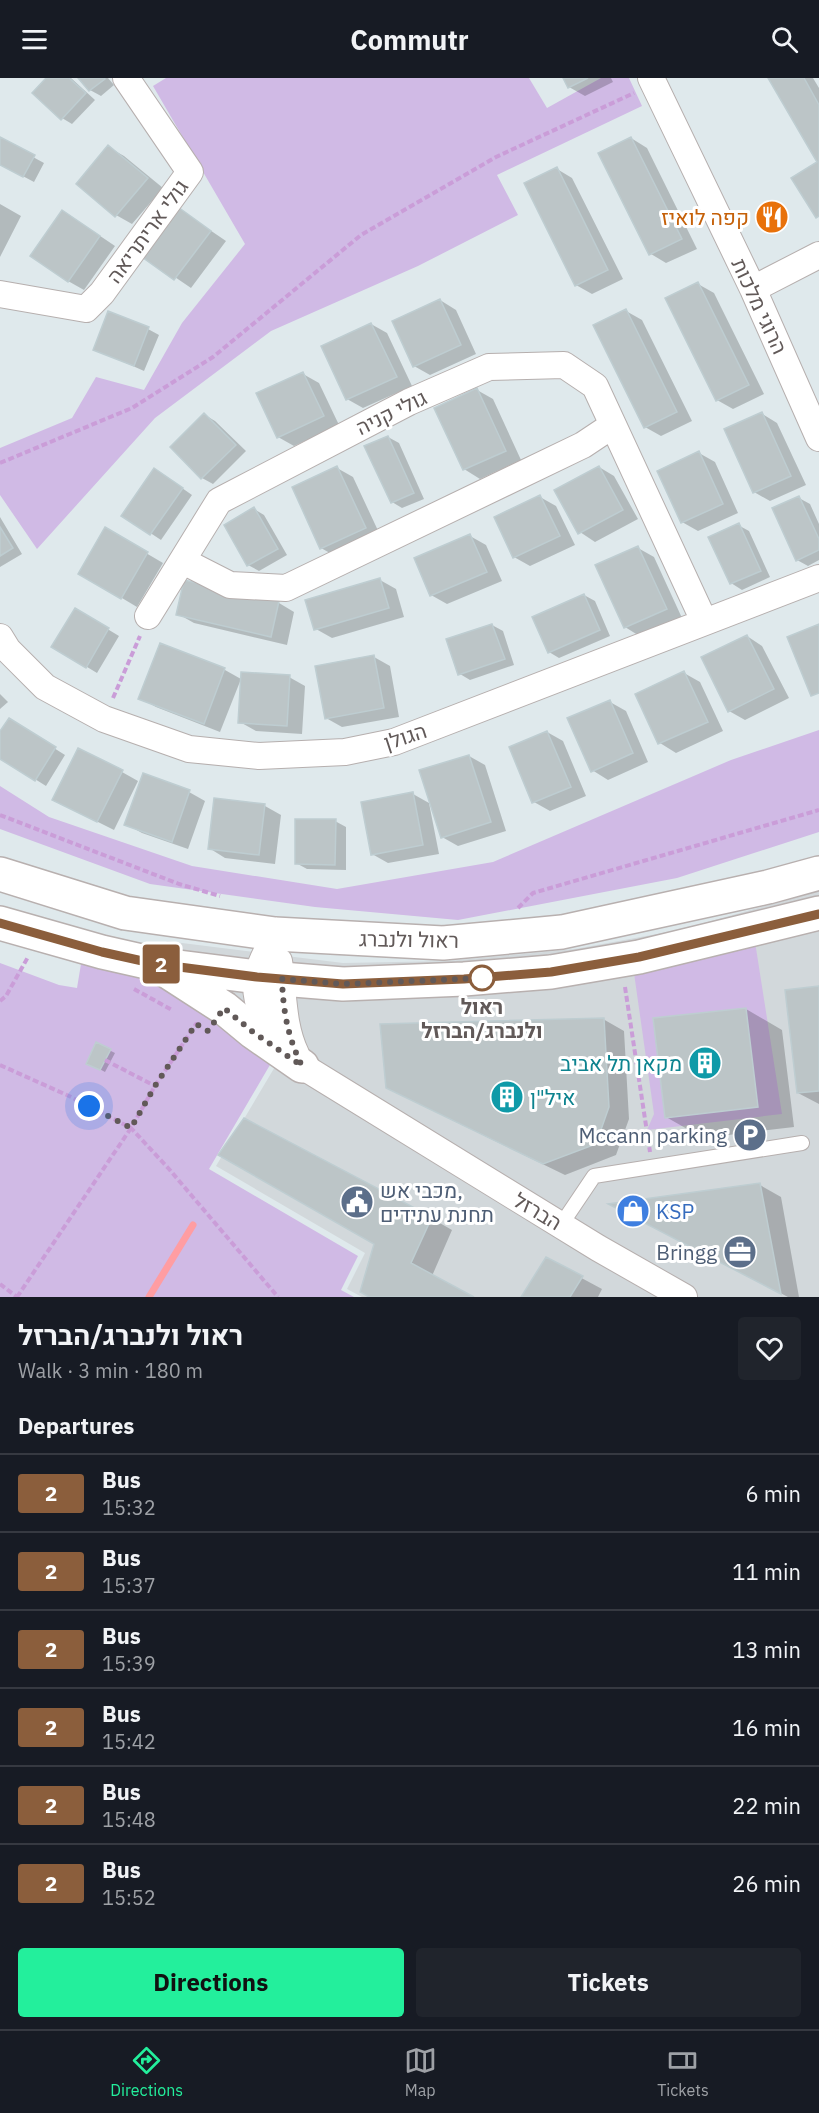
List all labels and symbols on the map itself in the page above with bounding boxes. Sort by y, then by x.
street label: גולי אריתריאה [100,173,194,289]
restaurant icon: קפה לואיז [754,199,790,235]
place label: קפה לואיז [661,203,749,231]
street label: הרוגי מלכות [726,253,794,359]
street label: גולי קניה [351,383,431,441]
street label: הגולן [380,716,430,756]
street label: ראול ולנברג [359,924,459,954]
line badge: 2 [142,944,180,984]
marker: ראול ולנברג/הברזל [469,965,495,991]
place label: ראול ולנברג/הברזל [421,992,543,1044]
building icon: מקאן תל אביב [687,1045,723,1081]
place label: מקאן תל אביב [560,1049,682,1077]
building icon: איל"ן [489,1079,525,1115]
place label: איל"ן [530,1083,575,1111]
your location [74,1091,104,1121]
parking icon: Mccann parking [732,1117,768,1153]
place label: Mccann parking [578,1121,727,1149]
place label: מכבי אש, תחנת עתידים [380,1176,494,1228]
public building icon: מכבי אש, תחנת עתידים [339,1184,375,1220]
street label: הברזל [509,1186,567,1236]
shop icon: KSP [615,1193,651,1229]
place label: KSP [656,1197,694,1225]
office icon: Bringg [722,1234,758,1270]
place label: Bringg [656,1238,717,1266]

